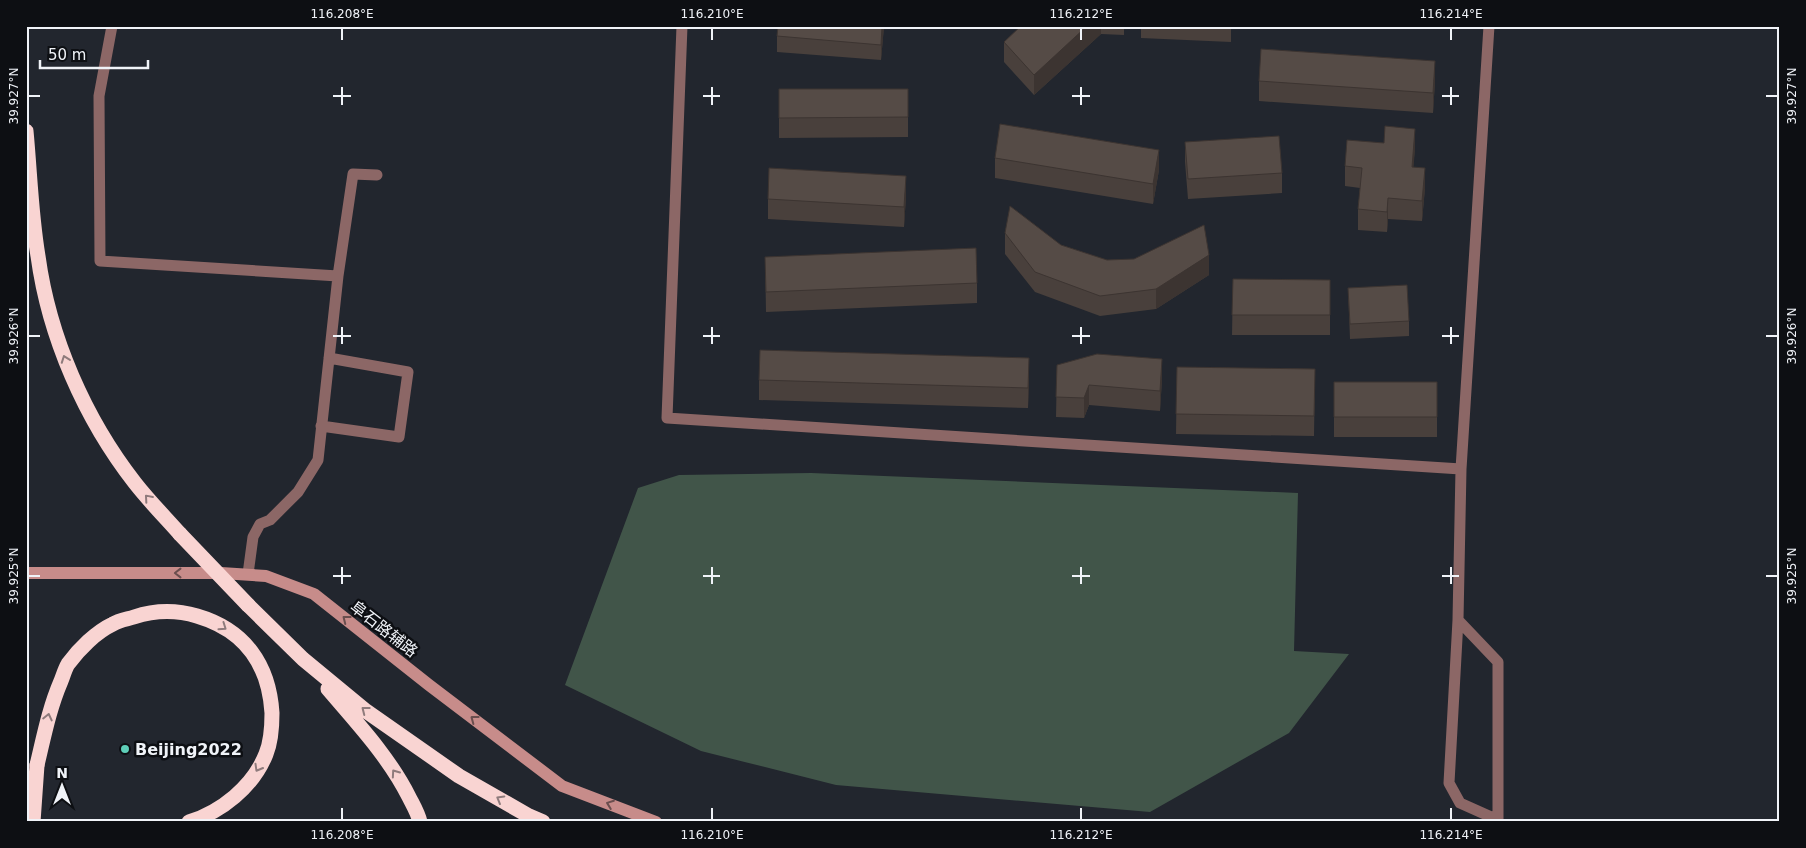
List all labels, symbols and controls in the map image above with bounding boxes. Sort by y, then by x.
text: 116.208°E [310,7,374,21]
text: 116.210°E [680,7,744,21]
text: 116.212°E [1049,7,1113,21]
text: 116.214°E [1419,7,1483,21]
scale bar [40,38,148,70]
text: 50 m [48,46,86,64]
text: 39.927°N [7,68,21,124]
text: 39.927°N [1785,68,1799,124]
text: 39.926°N [7,308,21,364]
text: 39.926°N [1785,308,1799,364]
one-way arrow [61,355,71,364]
one-way arrow [145,494,154,503]
text: 39.925°N [7,548,21,604]
text: 39.925°N [1785,548,1799,604]
one-way arrow [174,568,182,578]
street label: 阜石路辅路 [347,597,421,661]
one-way arrow [342,616,351,625]
one-way arrow [217,621,226,630]
one-way arrow [362,707,371,715]
one-way arrow [42,713,53,722]
one-way arrow [470,716,480,725]
place label: Beijing2022 [135,740,242,759]
marker: Beijing2022 [119,743,131,755]
north arrow [38,760,88,810]
one-way arrow [255,763,265,772]
text: N [56,765,68,781]
one-way arrow [392,769,401,779]
one-way arrow [497,796,506,806]
one-way arrow [606,800,615,811]
text: 116.208°E [310,828,374,842]
text: 116.210°E [680,828,744,842]
text: 116.212°E [1049,828,1113,842]
text: 116.214°E [1419,828,1483,842]

